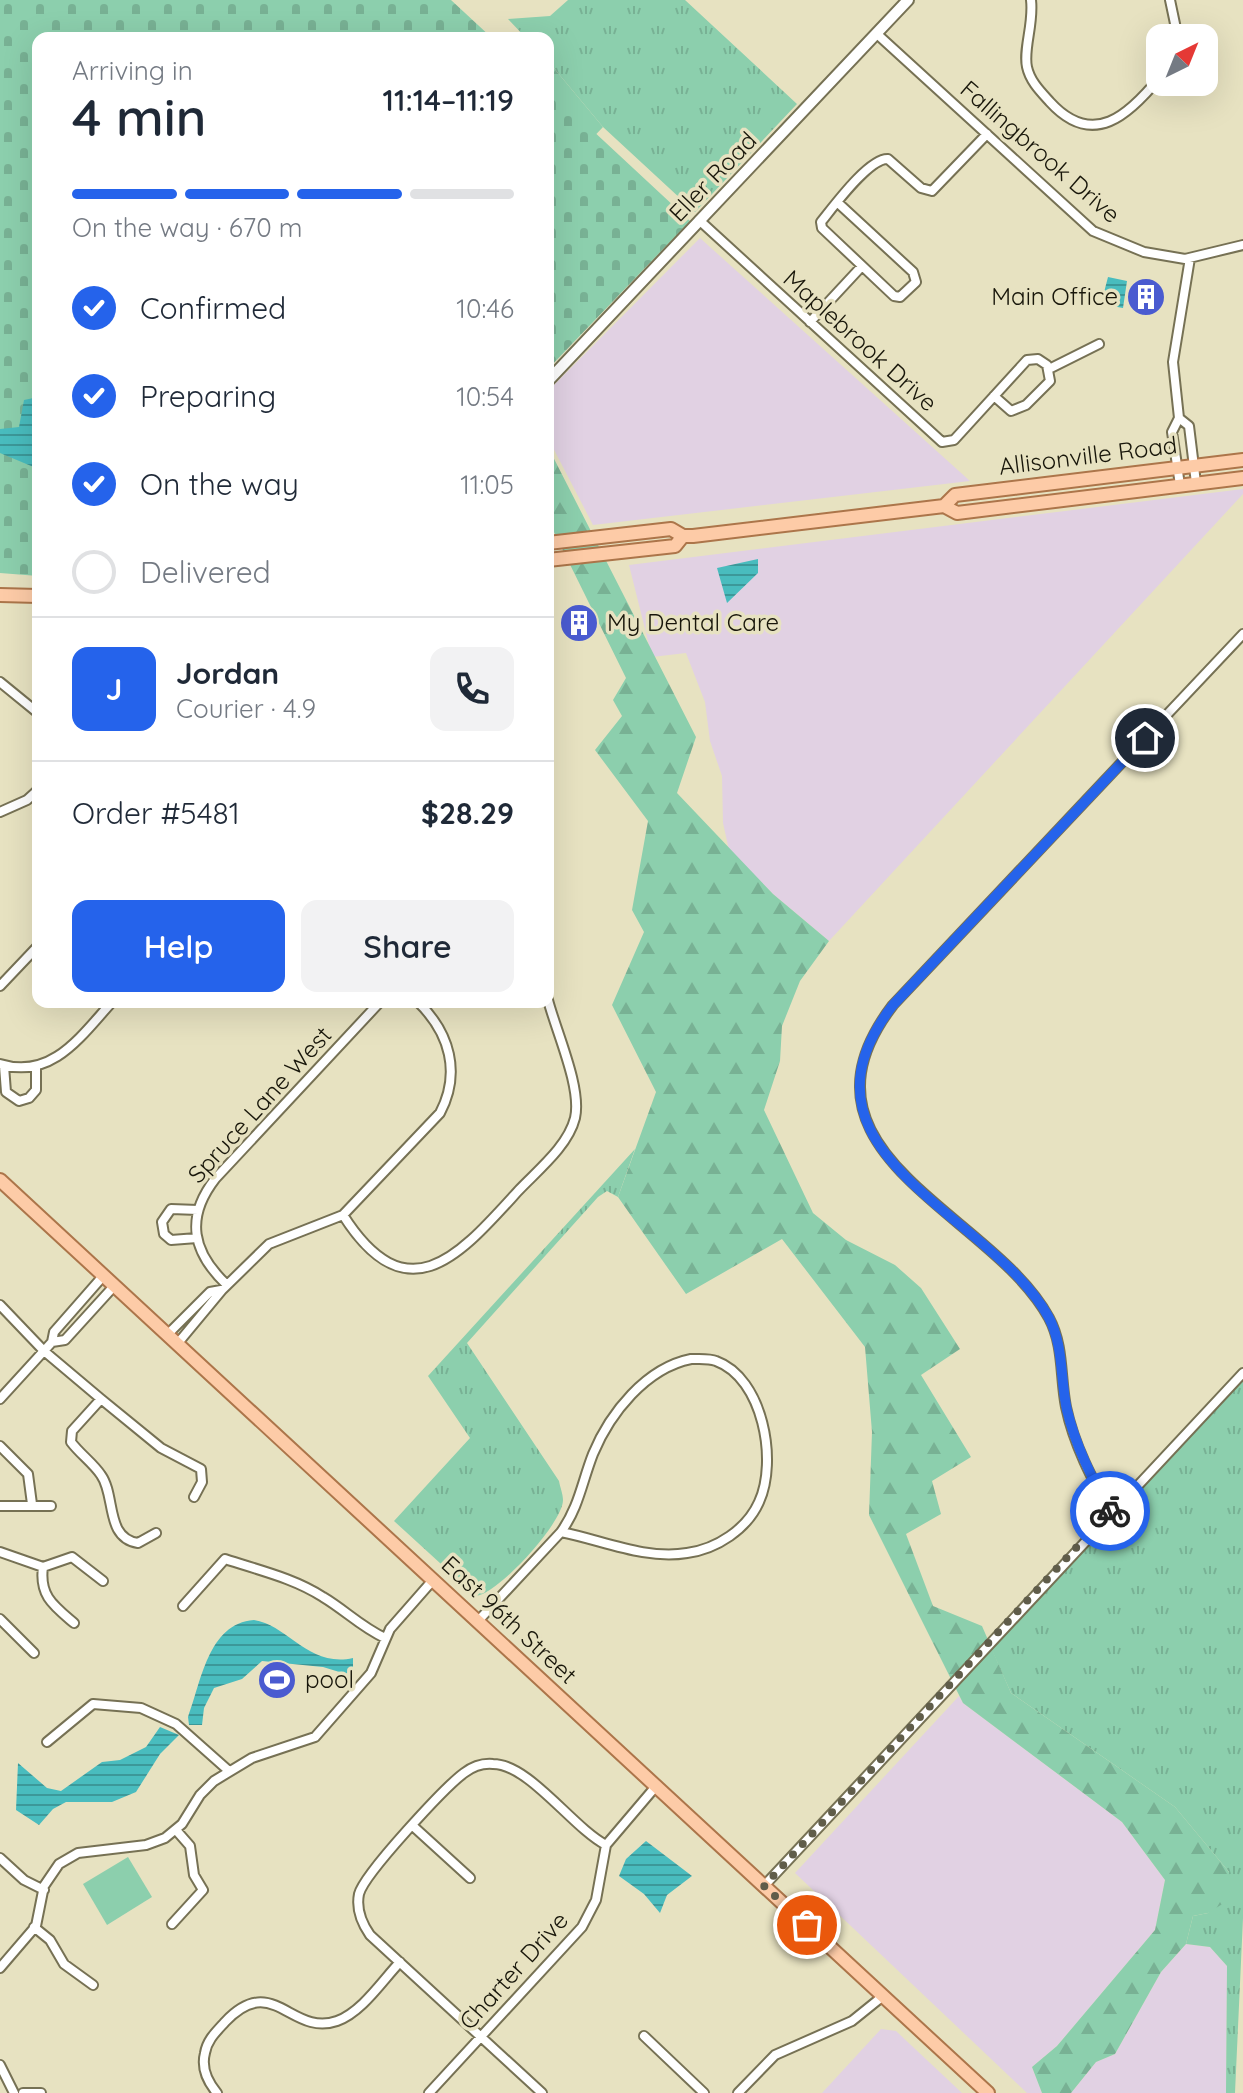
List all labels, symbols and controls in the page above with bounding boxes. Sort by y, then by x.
north arrow [1146,24,1218,96]
map controls [1146,24,1218,96]
text: Arriving in [72,54,193,87]
street label: Fallingbrook Drive [955,74,1127,229]
text: 11:14–11:19 [382,81,514,119]
text: 4 min [72,84,206,149]
street label: Eller Road [662,125,762,227]
text: On the way · 670 m [72,211,302,244]
street label: Maplebrook Drive [777,263,944,417]
building icon: Main Office [1125,276,1167,318]
place label: Main Office [991,281,1118,311]
icon: check [72,286,116,330]
text: Confirmed [140,289,286,327]
text: 10:46 [456,292,514,325]
icon: check [72,374,116,418]
text: Preparing [140,377,276,415]
text: 10:54 [456,380,514,413]
street label: Allisonville Road [997,429,1179,481]
icon: check [72,462,116,506]
text: On the way [140,465,299,503]
text: 11:05 [460,468,514,501]
text: Delivered [140,553,271,591]
building icon: My Dental Care [558,602,600,644]
place label: My Dental Care [607,607,779,637]
button: phone [430,647,514,731]
text: Jordan [176,654,279,692]
text: J [106,670,122,708]
text: Courier · 4.9 [176,692,316,725]
pin [1111,704,1179,772]
icon: home [1123,716,1167,760]
text: Order #5481 [72,794,240,832]
text: $28.29 [421,794,514,832]
button: Help [72,900,285,992]
button: Share [301,900,514,992]
street label: Spruce Lane West [181,1020,338,1189]
courier [1070,1471,1150,1551]
icon: bike [1088,1489,1132,1533]
street label: East 96th Street [436,1549,584,1690]
sports icon: pool [256,1659,298,1701]
place label: pool [305,1664,354,1694]
pin [773,1891,841,1959]
icon: bag [785,1903,829,1947]
street label: Charter Drive [453,1905,574,2035]

